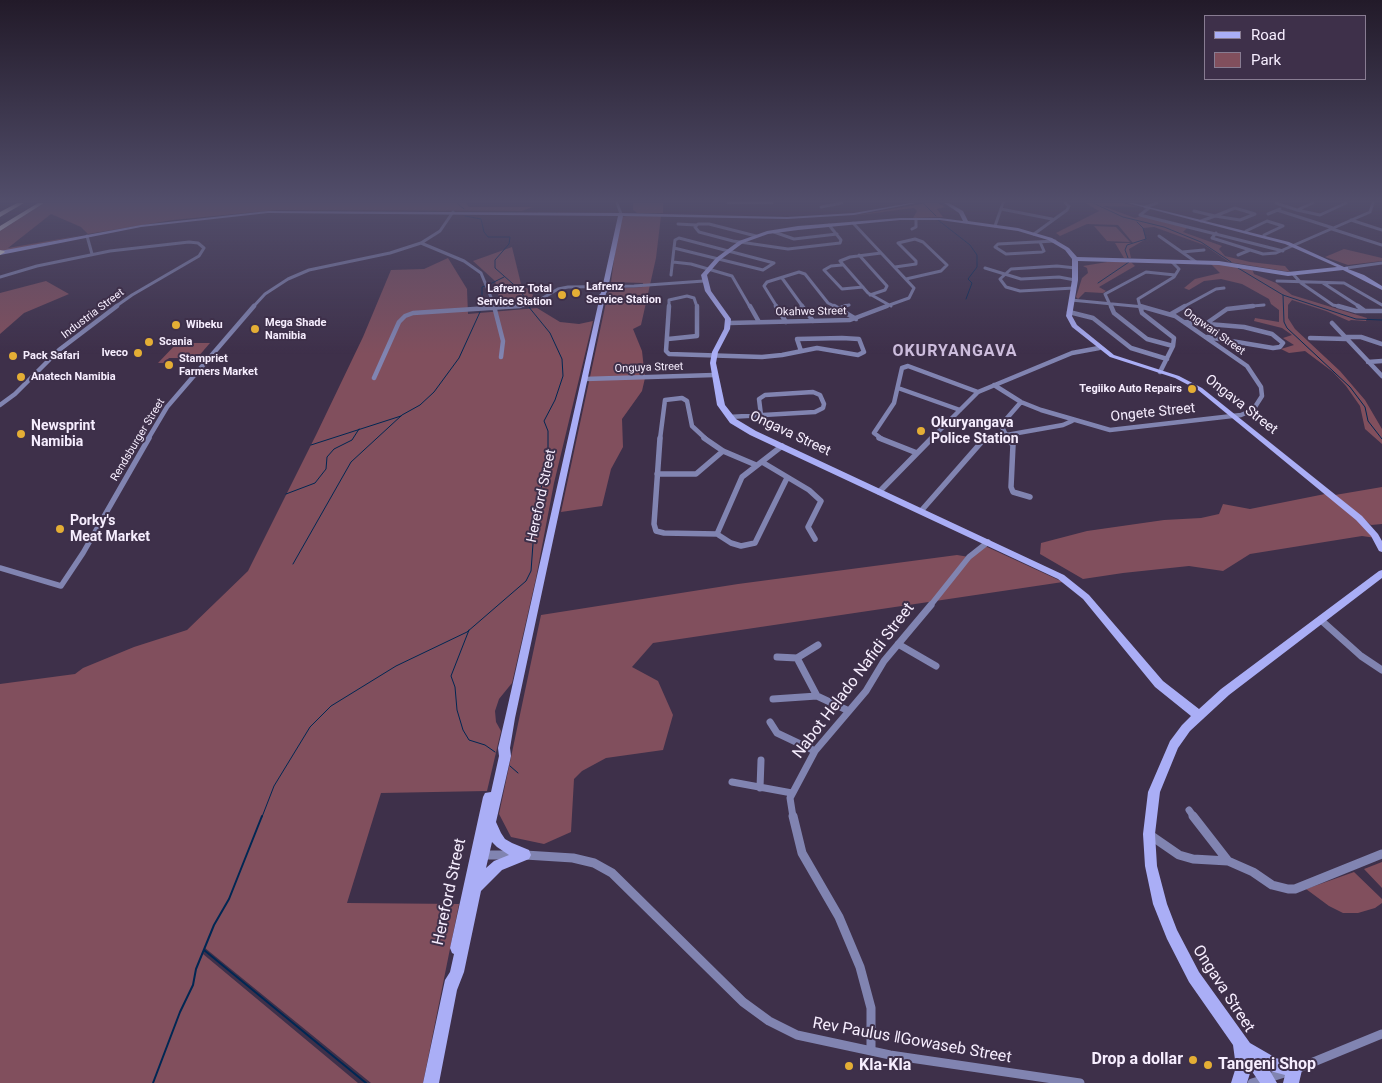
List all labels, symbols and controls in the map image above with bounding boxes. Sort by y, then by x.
legend [1204,15,1367,80]
text: Road [1251,26,1285,44]
text: Park [1251,51,1281,69]
place label: Lafrenz Service Station [586,280,661,306]
place label: Lafrenz Total Service Station [477,282,552,308]
street label: Industria Street [59,286,127,342]
marker: Lafrenz Service Station [570,287,582,299]
marker: Lafrenz Total Service Station [556,289,568,301]
street label: Okahwe Street [775,305,847,319]
street label: Ongwari Street [1181,306,1247,358]
place label: Mega Shade Namibia [265,316,326,342]
place label: Wibeku [186,318,223,332]
marker: Wibeku [170,319,182,331]
marker: Mega Shade Namibia [249,323,261,335]
place label: Scania [159,335,192,349]
marker: Scania [143,336,155,348]
district label: OKURYANGAVA [891,342,1019,362]
place label: Iveco [101,346,128,360]
marker: Iveco [132,347,144,359]
place label: Pack Safari [23,349,80,363]
marker: Pack Safari [7,350,19,362]
place label: Stampriet Farmers Market [179,352,258,378]
marker: Stampriet Farmers Market [163,359,175,371]
street label: Onguya Street [614,360,684,376]
place label: Anatech Namibia [31,370,116,384]
marker: Anatech Namibia [15,371,27,383]
street label: Ongava Street [1201,371,1281,439]
place label: Tegiiko Auto Repairs [1079,382,1182,396]
marker: Tegiiko Auto Repairs [1186,383,1198,395]
street label: Rendsburger Street [108,396,168,484]
street label: Ongete Street [1110,400,1196,426]
street label: Ongava Street [747,408,833,460]
place label: Okuryangava Police Station [931,415,1019,448]
place label: Newsprint Namibia [31,418,95,451]
marker: Okuryangava Police Station [915,425,927,437]
marker: Newsprint Namibia [15,428,27,440]
street label: Hereford Street [524,448,560,544]
place label: Porky's Meat Market [70,513,150,546]
marker: Porky's Meat Market [54,523,66,535]
street label: Nabot Helado Nafidi Street [789,599,919,763]
street label: Hereford Street [429,837,471,947]
street label: Ongava Street [1188,942,1258,1036]
street label: Rev Paulus ǁGowaseb Street [811,1014,1013,1068]
place label: Drop a dollar [1092,1050,1183,1070]
marker: Drop a dollar [1187,1054,1199,1066]
place label: Tangeni Shop [1218,1055,1316,1075]
place label: Kla-Kla [859,1056,911,1076]
marker: Tangeni Shop [1202,1059,1214,1071]
marker: Kla-Kla [843,1060,855,1072]

